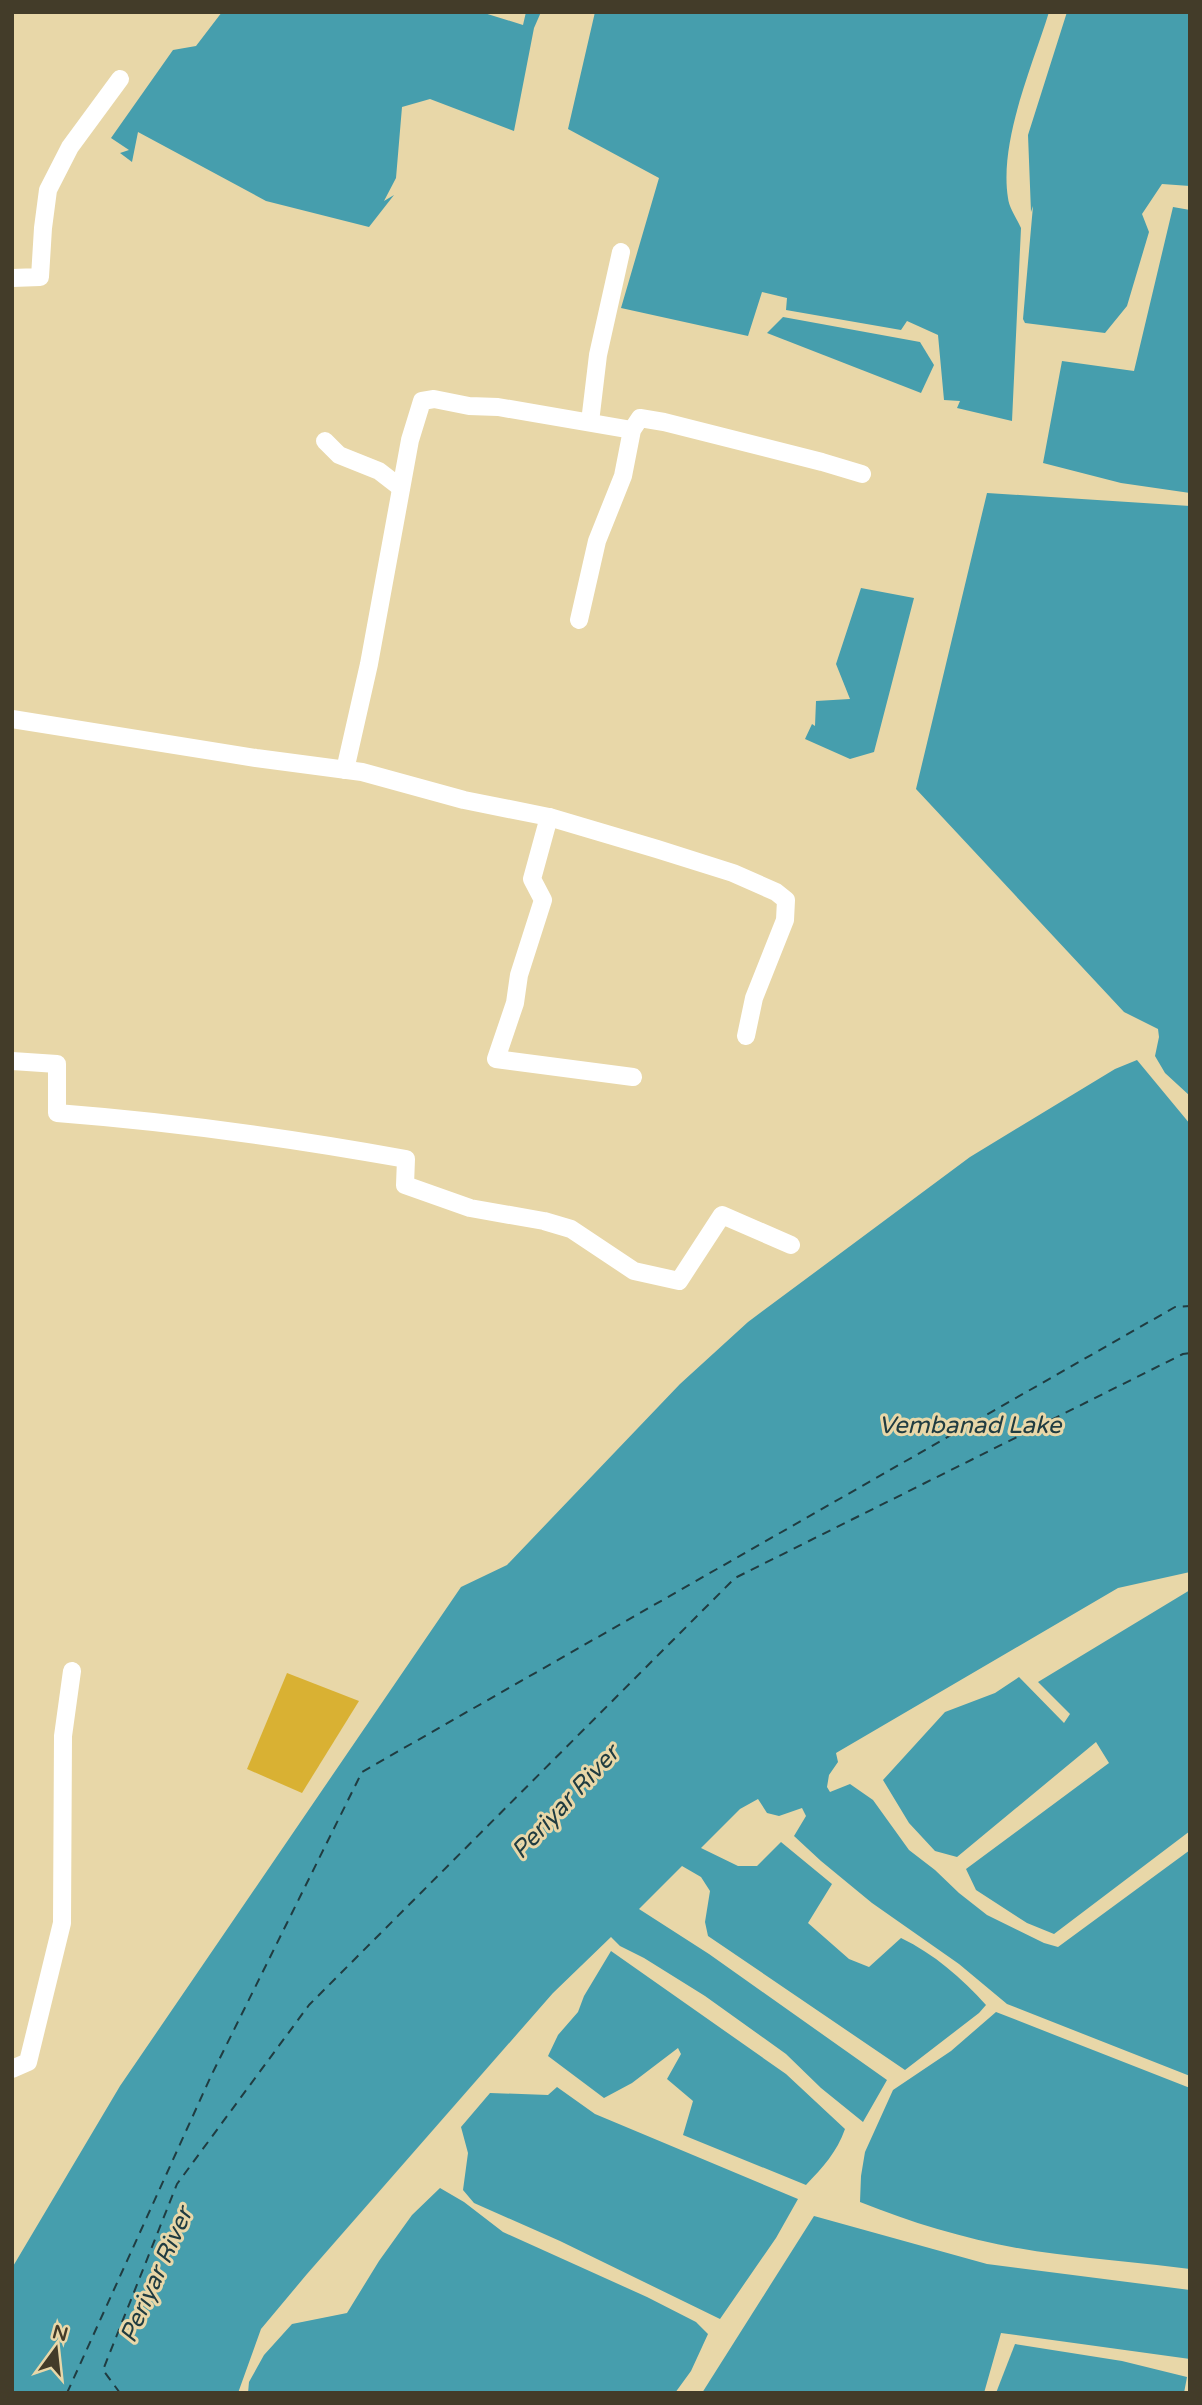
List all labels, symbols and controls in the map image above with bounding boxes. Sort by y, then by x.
water label: Vembanad Lake [879,1411,1063,1440]
water label: Periyar River [505,1738,627,1865]
water label: Periyar River [114,2201,200,2347]
north arrow [21,2314,91,2384]
text: N [50,2321,70,2346]

